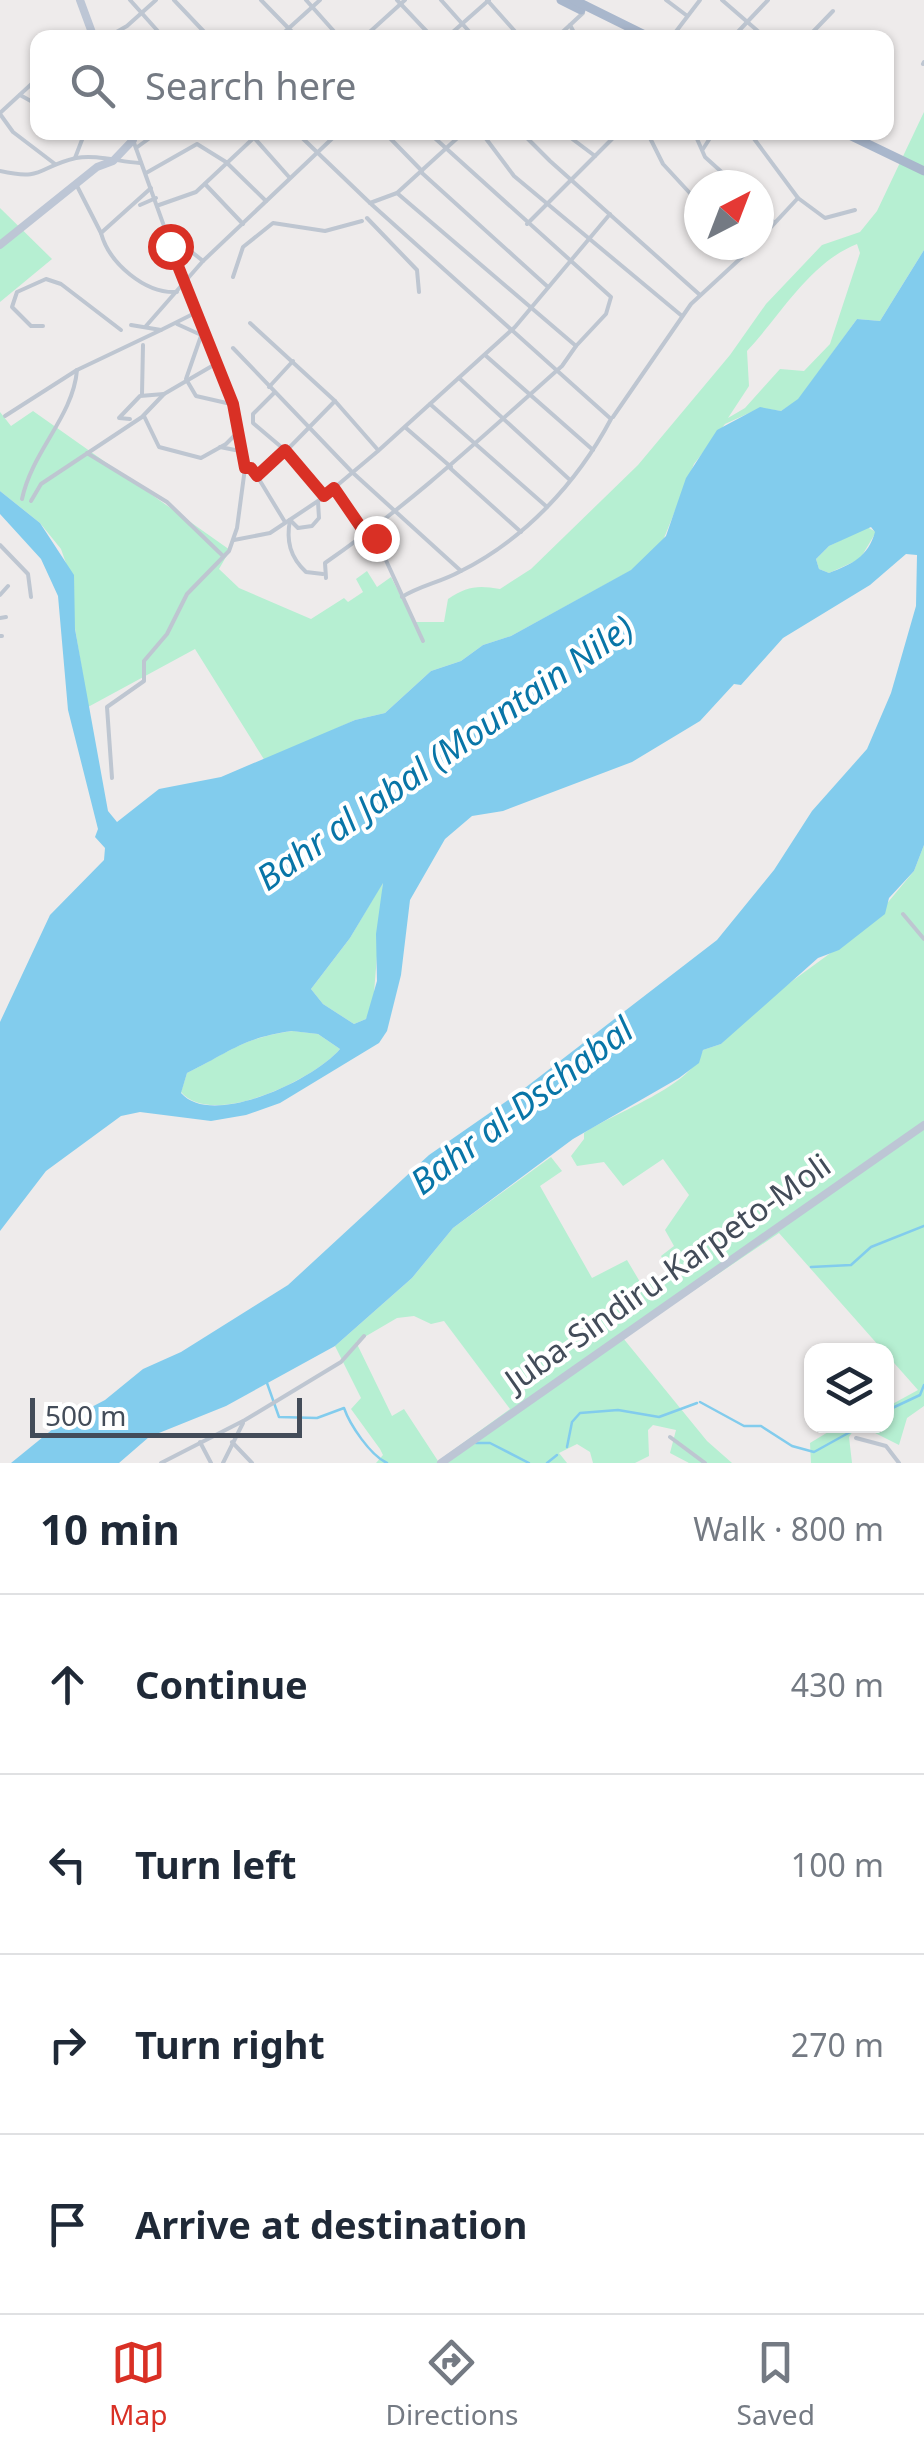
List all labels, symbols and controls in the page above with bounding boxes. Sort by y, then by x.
search box [30,30,894,140]
icon: search [65,58,120,113]
text: Search here [145,59,356,111]
north arrow [684,170,774,260]
route start [148,224,194,270]
route end [354,516,400,562]
water label: Bahr al Jabal (Mountain Nile) [246,603,642,900]
water label: Bahr al-Dschabal [400,1005,643,1204]
street label: Juba-Sindiru-Karpeto-Moli [493,1143,838,1402]
map controls [804,1343,894,1433]
button: layers [804,1343,894,1433]
scale bar [30,1393,302,1438]
text: 500 m [45,1396,127,1434]
text: 10 min [40,1500,180,1557]
text: Walk · 800 m [693,1507,884,1550]
icon: ahead [40,1657,95,1712]
text: Continue [135,1658,308,1710]
text: 430 m [791,1663,884,1706]
icon: left [40,1837,95,1892]
text: Turn left [135,1838,297,1890]
text: 100 m [791,1843,884,1886]
icon: right [40,2017,95,2072]
text: Turn right [135,2018,325,2070]
text: 270 m [791,2023,884,2066]
icon: arrive [40,2197,95,2252]
text: Arrive at destination [135,2198,527,2250]
tab: Map [109,2335,167,2433]
tab: Directions [386,2335,518,2433]
tab: Saved [737,2335,815,2433]

